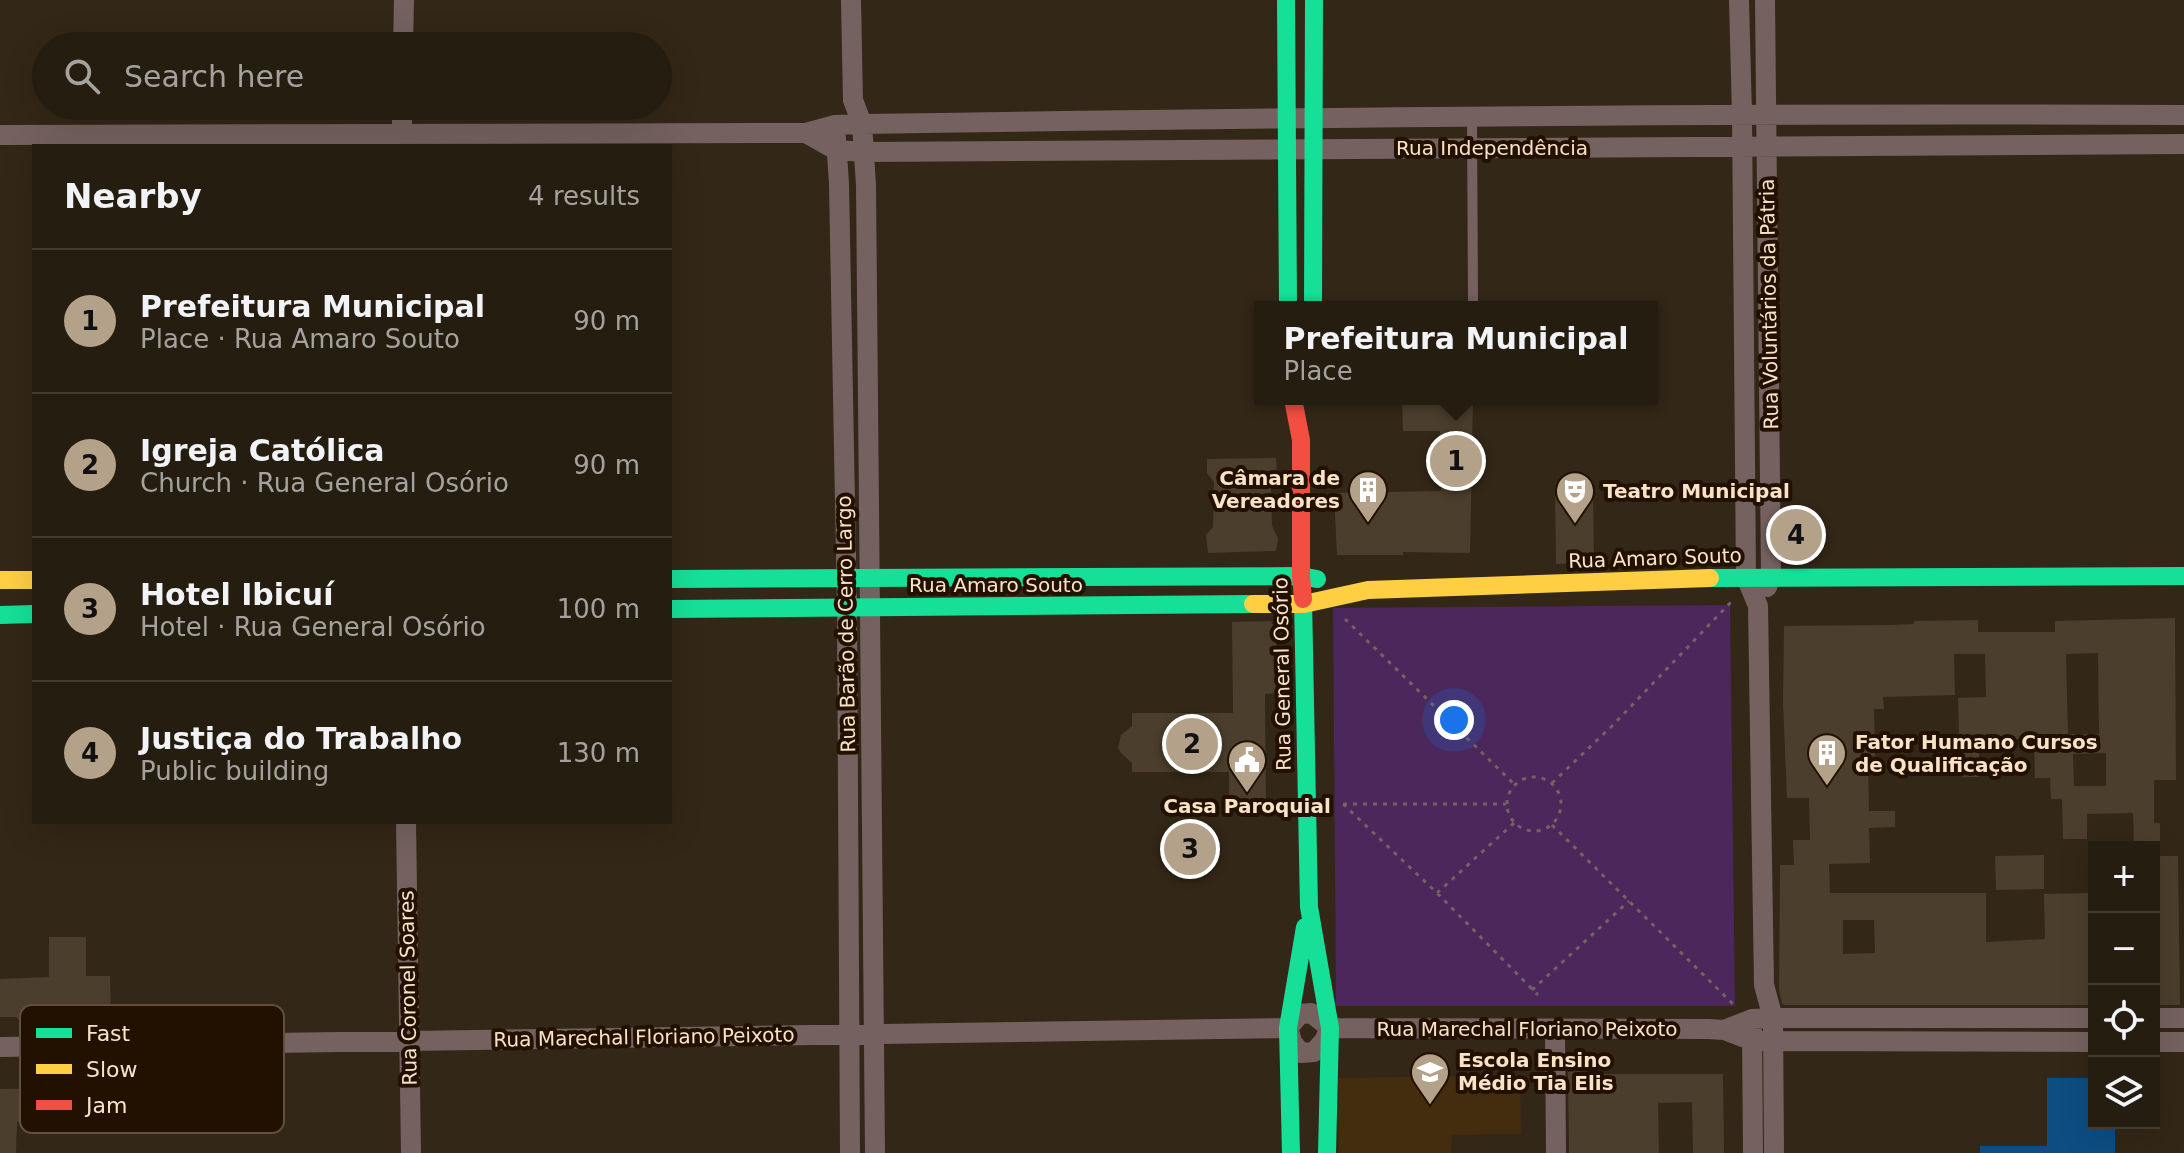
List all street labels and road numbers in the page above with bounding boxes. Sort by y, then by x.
street label: Rua Independência [1396,136,1588,160]
street label: Rua Voluntários da Pátria [1755,178,1783,430]
street label: Rua Barão de Cerro Largo [832,495,860,753]
street label: Rua Amaro Souto [1568,543,1742,573]
street label: Rua Amaro Souto [909,573,1083,597]
street label: Rua General Osório [1268,577,1296,771]
street label: Rua Coronel Soares [394,890,422,1086]
street label: Rua Marechal Floriano Peixoto [1376,1017,1678,1041]
street label: Rua Marechal Floriano Peixoto [493,1022,795,1052]

